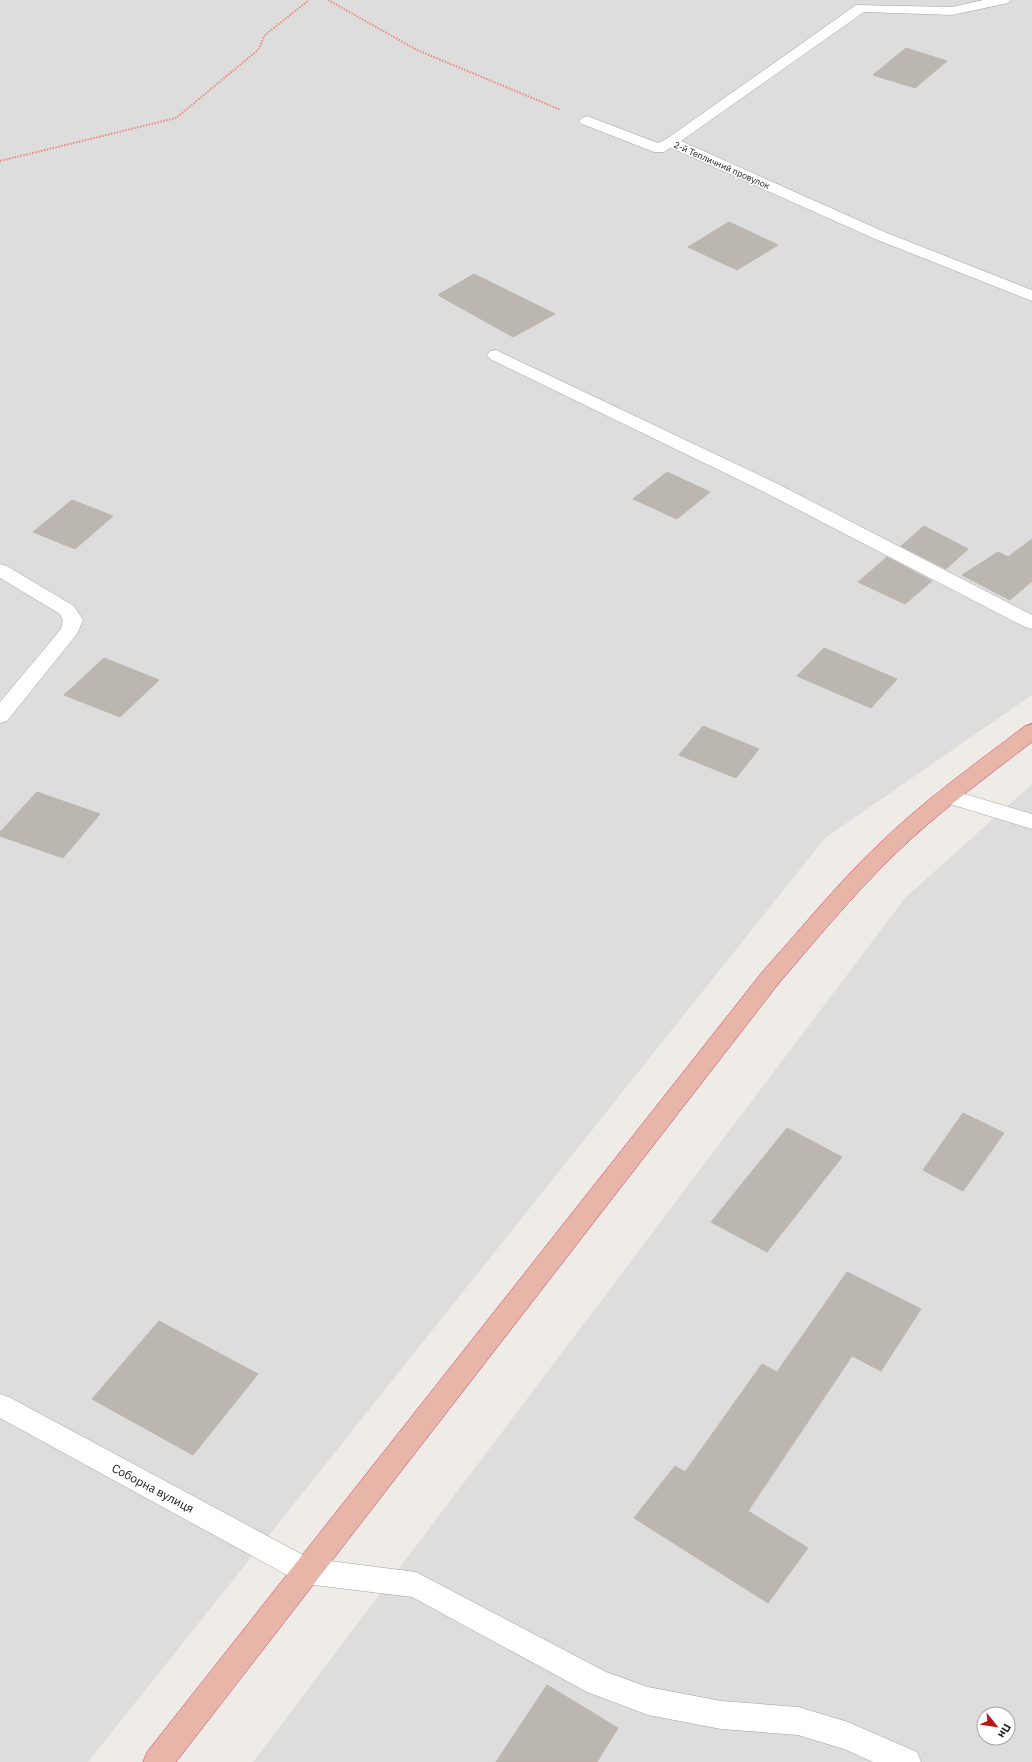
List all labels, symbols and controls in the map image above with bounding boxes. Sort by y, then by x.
street label: 2-й Тепличний провулок [672,139,772,191]
street label: Соборна вулиця [109,1460,197,1516]
north arrow [976,1706,1016,1746]
text: Пн [995,1721,1014,1741]

